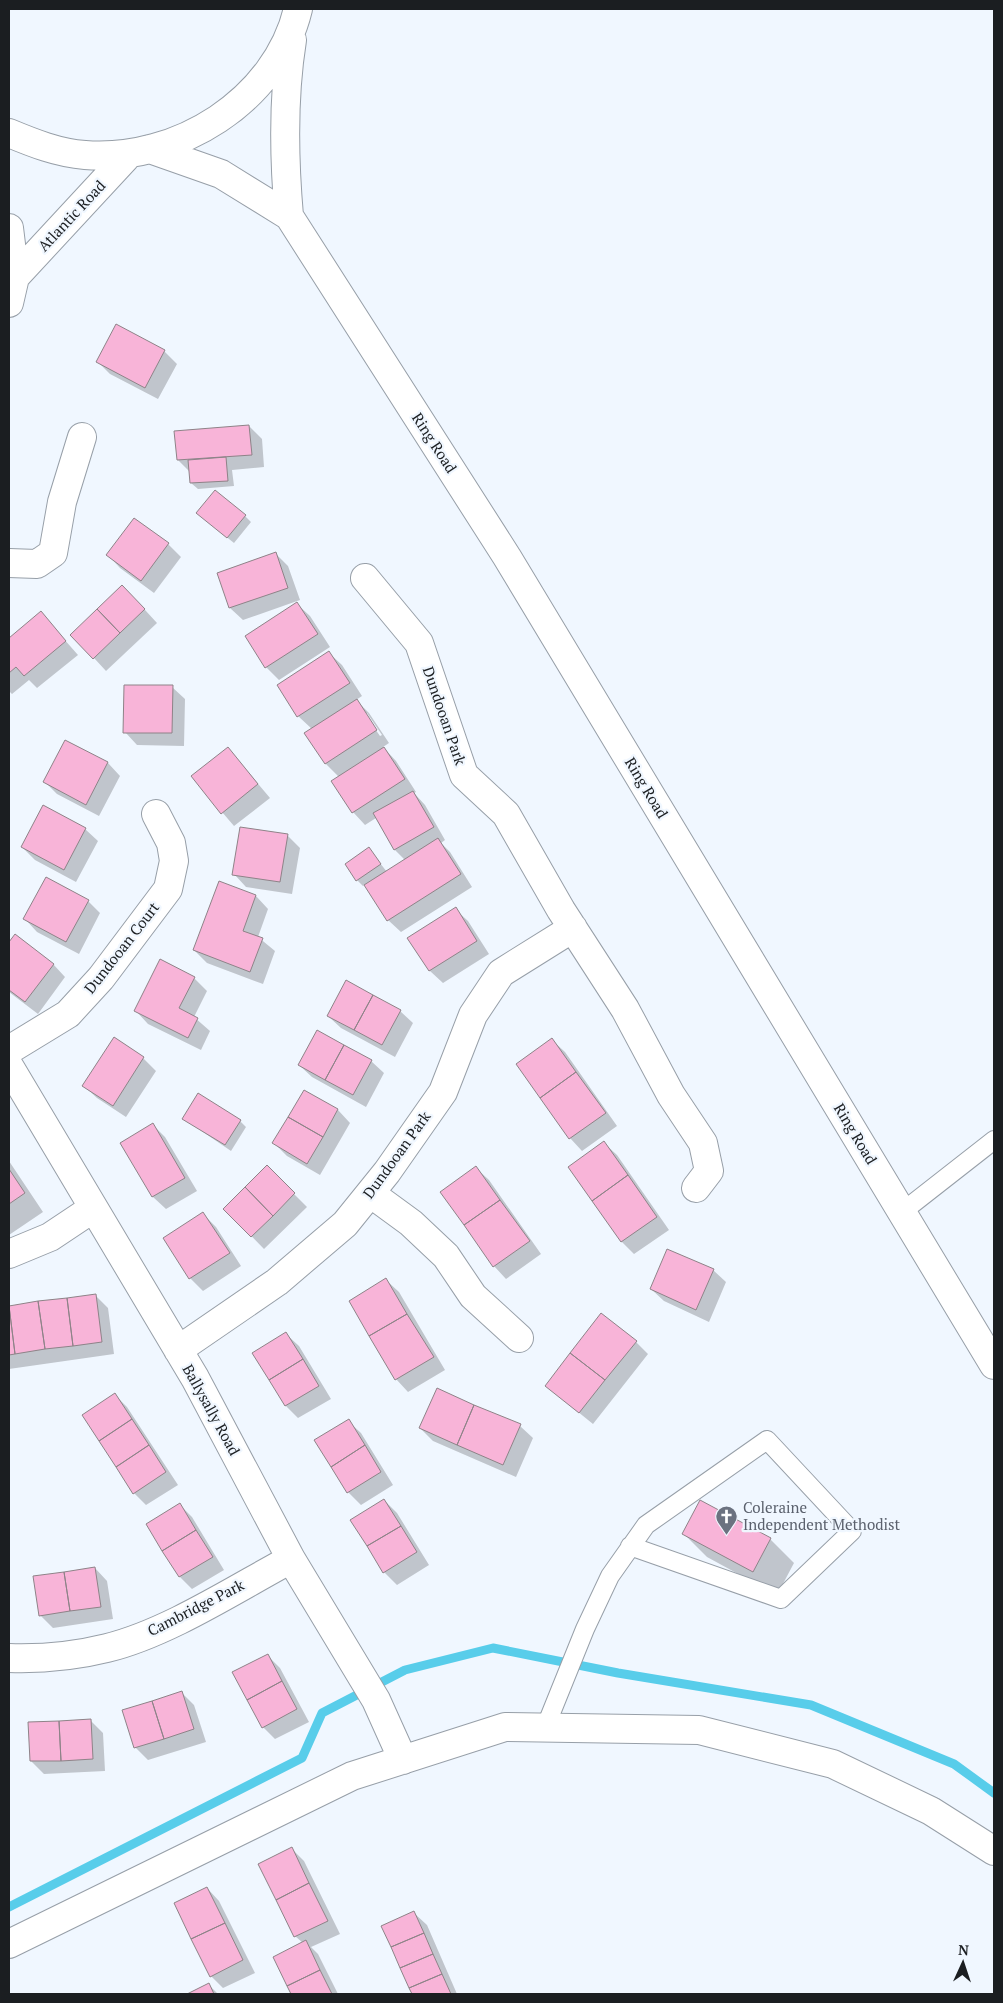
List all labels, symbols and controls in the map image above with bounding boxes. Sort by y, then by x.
street label: Atlantic Road [33,175,109,255]
street label: Ring Road [408,409,462,476]
street label: Dundooan Park [419,664,471,768]
street label: Ring Road [621,753,673,822]
street label: Dundooan Court [79,897,163,997]
street label: Ring Road [830,1099,882,1168]
street label: Dundooan Park [358,1107,435,1202]
street label: Ballysally Road [179,1360,245,1459]
place label: Coleraine Independent Methodist [743,1497,901,1534]
church icon: Coleraine Independent Methodist [715,1505,739,1536]
street label: Cambridge Park [144,1574,248,1640]
north arrow [938,1938,988,1988]
text: N [958,1940,970,1959]

